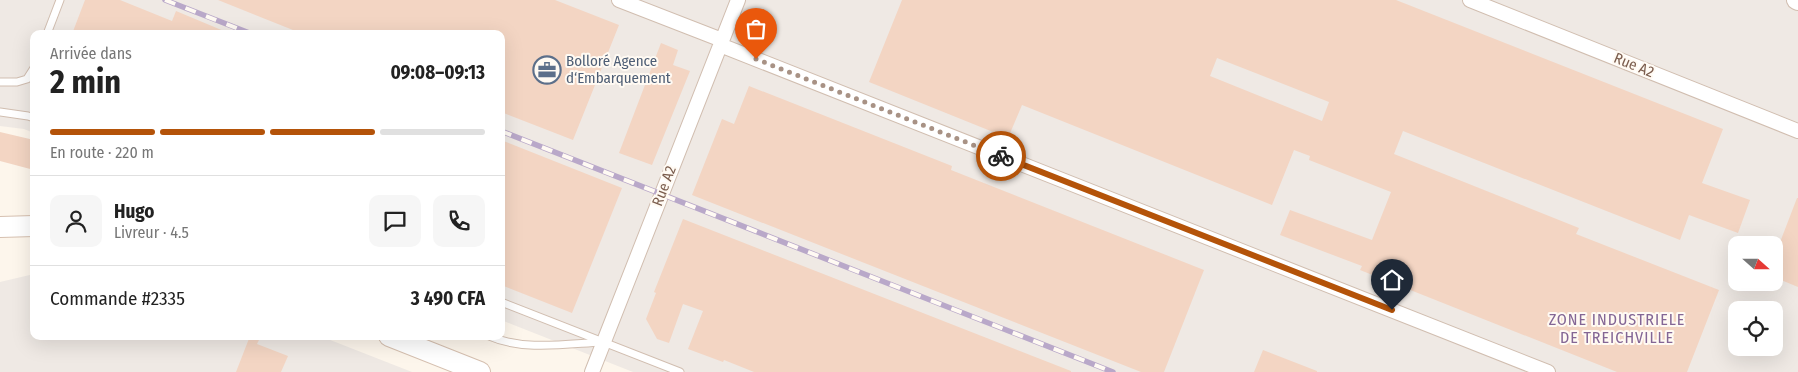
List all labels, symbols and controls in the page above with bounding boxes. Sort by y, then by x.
pin [735,8,777,59]
icon: bag [742,15,770,43]
text: Arrivée dans [50,44,132,63]
street label: Rue A2 [1611,49,1657,81]
place label: Bolloré Agence d‘Embarquement [566,52,671,87]
office icon: Bolloré Agence d‘Embarquement [532,55,562,85]
text: 09:08–09:13 [390,61,485,84]
text: 2 min [50,63,121,101]
courier [976,131,1026,181]
icon: bike [987,142,1015,170]
text: En route · 220 m [50,143,154,162]
street label: Rue A2 [648,163,680,209]
button: person [50,195,102,247]
button: chat [369,195,421,247]
button: phone [433,195,485,247]
text: Hugo [114,200,154,223]
text: Livreur · 4.5 [114,223,189,242]
north arrow [1728,236,1782,291]
map controls [1728,236,1783,356]
pin [1371,259,1413,310]
icon: home [1378,266,1406,294]
text: Commande #2335 [50,287,185,310]
text: 3 490 CFA [411,287,485,310]
button: locate [1728,301,1783,356]
district label: ZONE INDUSTRIELE DE TREICHVILLE [1549,310,1685,347]

